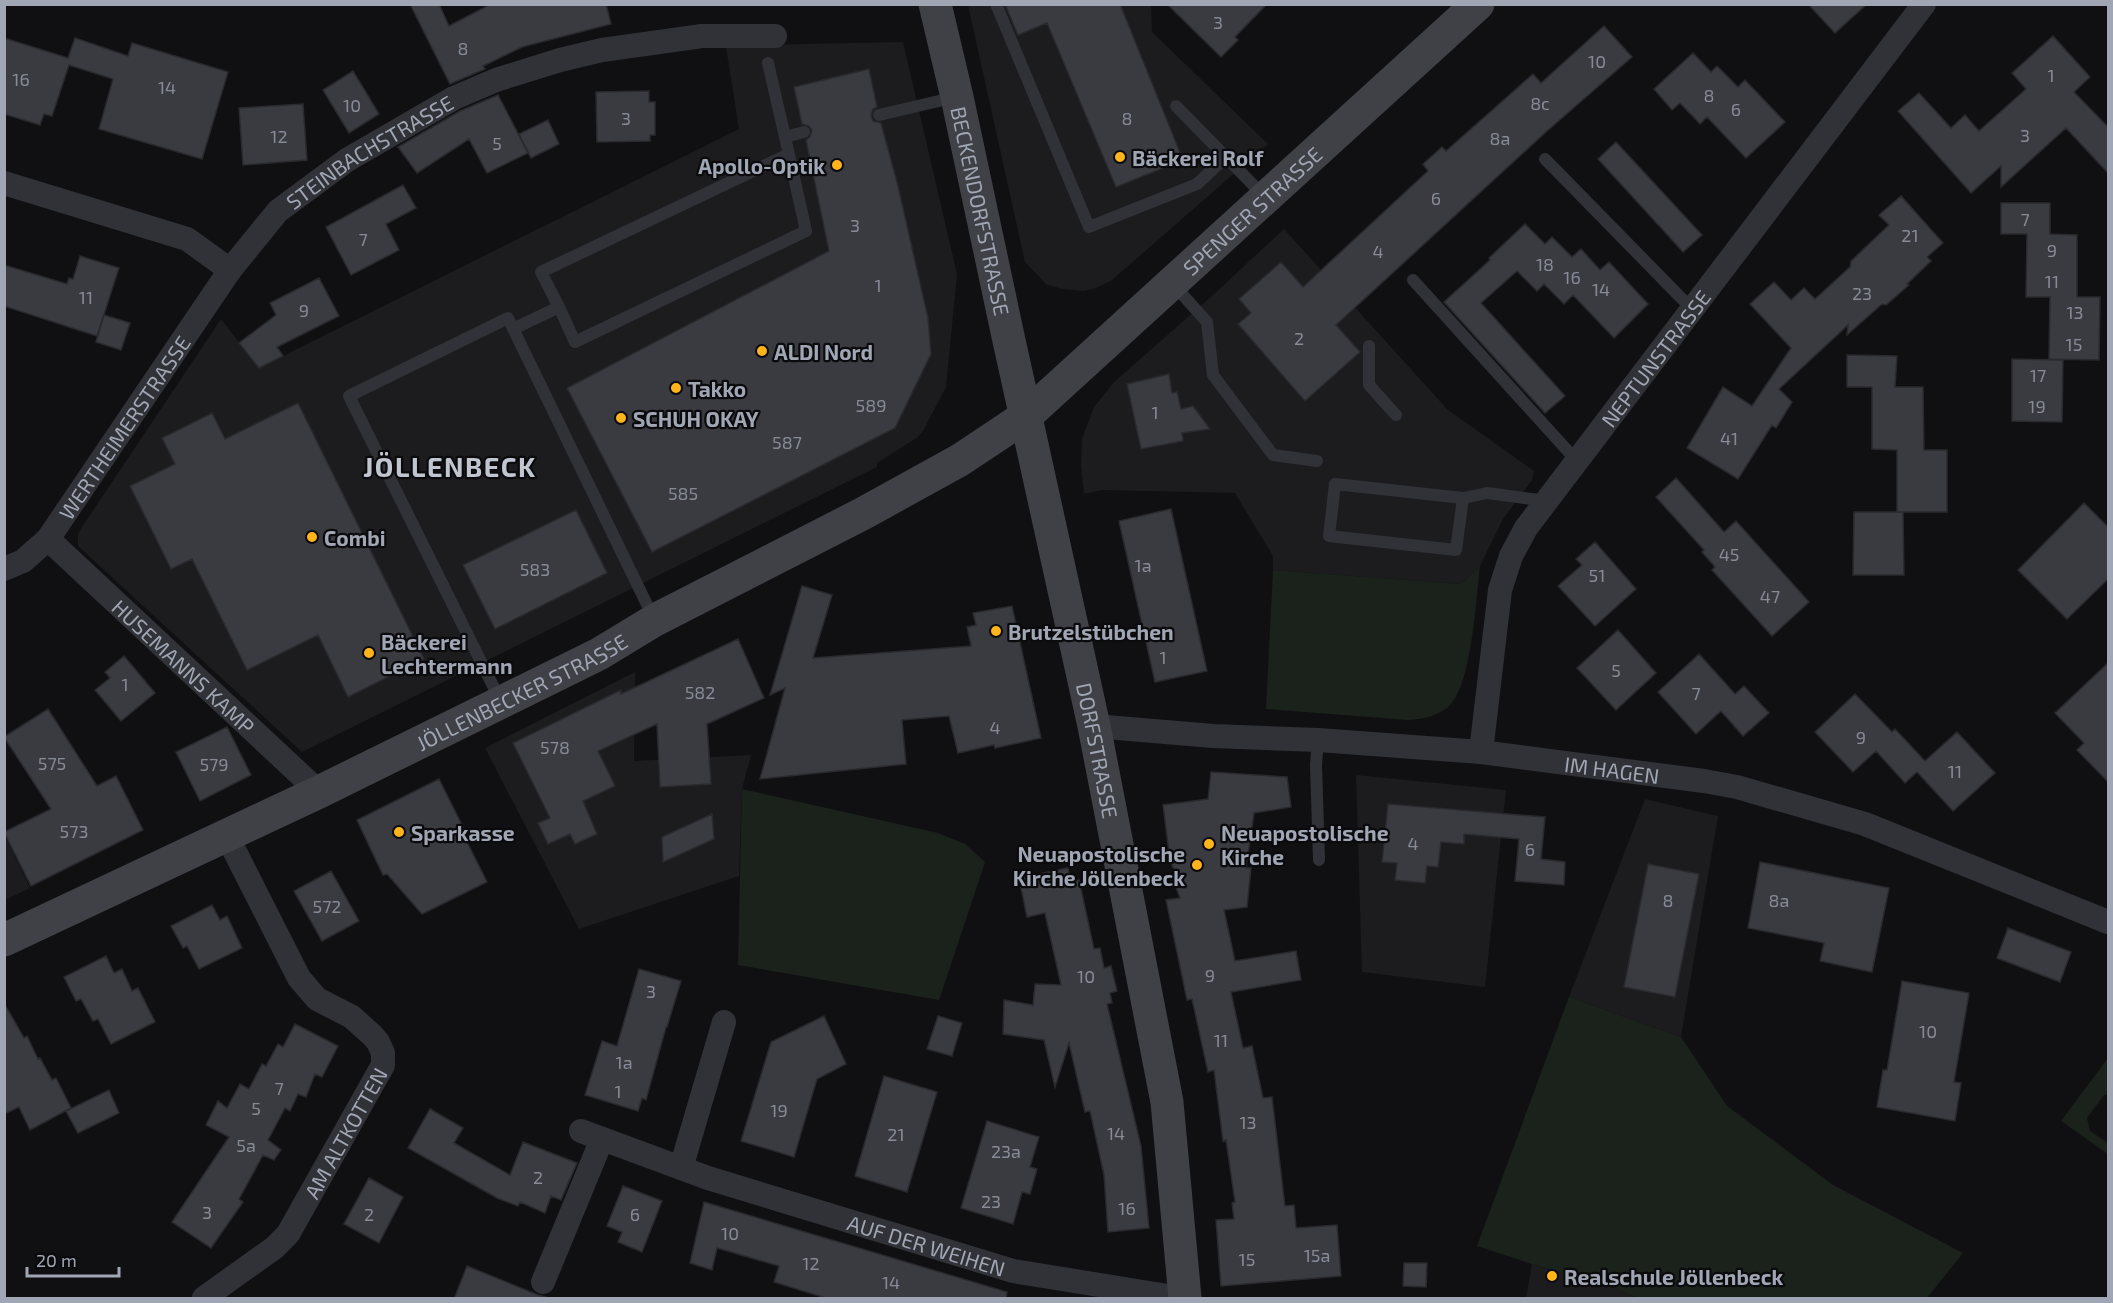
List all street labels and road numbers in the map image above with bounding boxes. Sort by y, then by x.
street label: STEINBACHSTRASSE [281,89,457,214]
street label: BECKENDORFSTRASSE [947,104,1016,318]
street label: SPENGER STRASSE [1177,141,1326,280]
street label: NEPTUNSTRASSE [1595,285,1715,431]
street label: WERTHEIMERSTRASSE [53,330,195,524]
street label: HUSEMANNS KAMP [108,594,260,738]
street label: JÖLLENBECKER STRASSE [412,628,631,755]
street label: DORFSTRASSE [1072,680,1124,820]
street label: IM HAGEN [1563,750,1661,788]
street label: AM ALTKOTTEN [298,1063,392,1203]
street label: AUF DER WEIHEN [845,1209,1009,1280]

